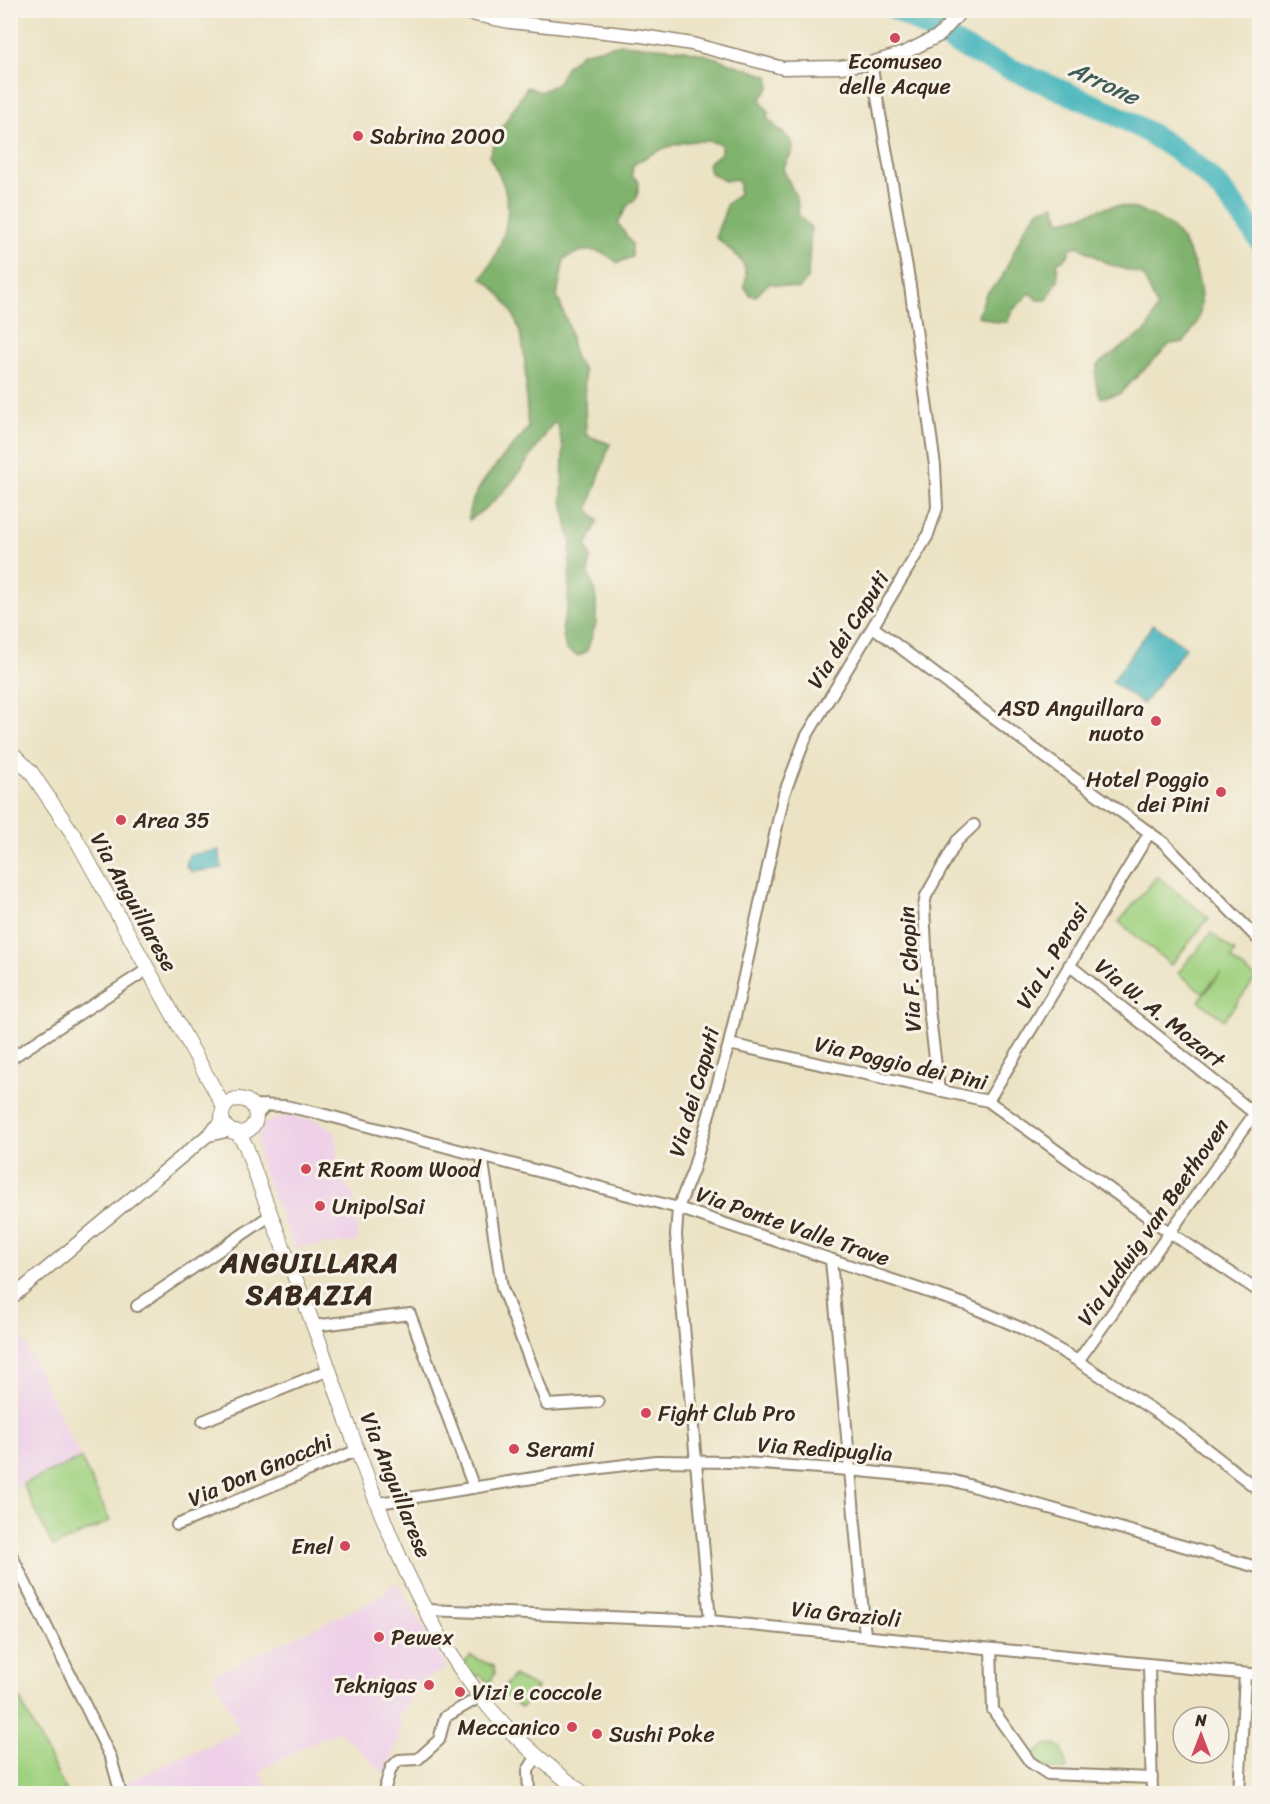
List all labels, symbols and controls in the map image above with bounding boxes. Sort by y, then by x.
marker: Ecomuseo delle Acque [888,31,902,45]
place label: Ecomuseo delle Acque [839,42,951,106]
water label: Arrone [1061,48,1148,119]
place label: Sabrina 2000 [370,117,505,156]
marker: Sabrina 2000 [351,129,365,143]
street label: Via dei Caputi [796,562,900,697]
place label: ASD Anguillara nuoto [997,689,1144,753]
marker: ASD Anguillara nuoto [1149,714,1163,728]
place label: Hotel Poggio dei Pini [1086,760,1210,824]
marker: Hotel Poggio dei Pini [1214,785,1228,799]
place label: Area 35 [132,801,210,840]
marker: Area 35 [114,813,128,827]
street label: Via Anguillarese [79,825,189,979]
street label: Via L. Perosi [1005,895,1100,1017]
street label: Via F. Chopin [887,905,933,1033]
street label: Via W. A. Mozart [1086,948,1235,1079]
street label: Via dei Caputi [657,1022,731,1161]
street label: Via Poggio dei Pini [811,1024,992,1102]
street label: Via Ludwig van Beethoven [1066,1110,1240,1334]
place label: REnt Room Wood [318,1150,482,1189]
marker: REnt Room Wood [299,1162,313,1176]
street label: Via Ponte Valle Trave [691,1175,895,1277]
place label: UnipolSai [332,1187,425,1226]
marker: UnipolSai [313,1199,327,1213]
district label: ANGUILLARA SABAZIA [219,1238,400,1319]
place label: Fight Club Pro [658,1394,795,1433]
street label: Via Anguillarese [349,1406,443,1564]
marker: Fight Club Pro [639,1406,653,1420]
street label: Via Don Gnocchi [182,1422,339,1518]
street label: Via Redipuglia [756,1425,894,1473]
place label: Serami [526,1430,595,1469]
marker: Serami [507,1442,521,1456]
place label: Enel [291,1527,334,1566]
marker: Enel [338,1539,352,1553]
street label: Via Grazioli [789,1589,904,1639]
place label: Pewex [391,1618,454,1657]
marker: Pewex [372,1630,386,1644]
place label: Teknigas [334,1666,418,1705]
place label: Vizi e coccole [472,1673,602,1712]
marker: Teknigas [422,1678,436,1692]
marker: Vizi e coccole [453,1685,467,1699]
north arrow [1171,1705,1231,1765]
text: N [1194,1706,1207,1735]
place label: Meccanico [458,1708,560,1747]
place label: Sushi Poke [609,1715,715,1754]
marker: Meccanico [565,1720,579,1734]
marker: Sushi Poke [590,1727,604,1741]

